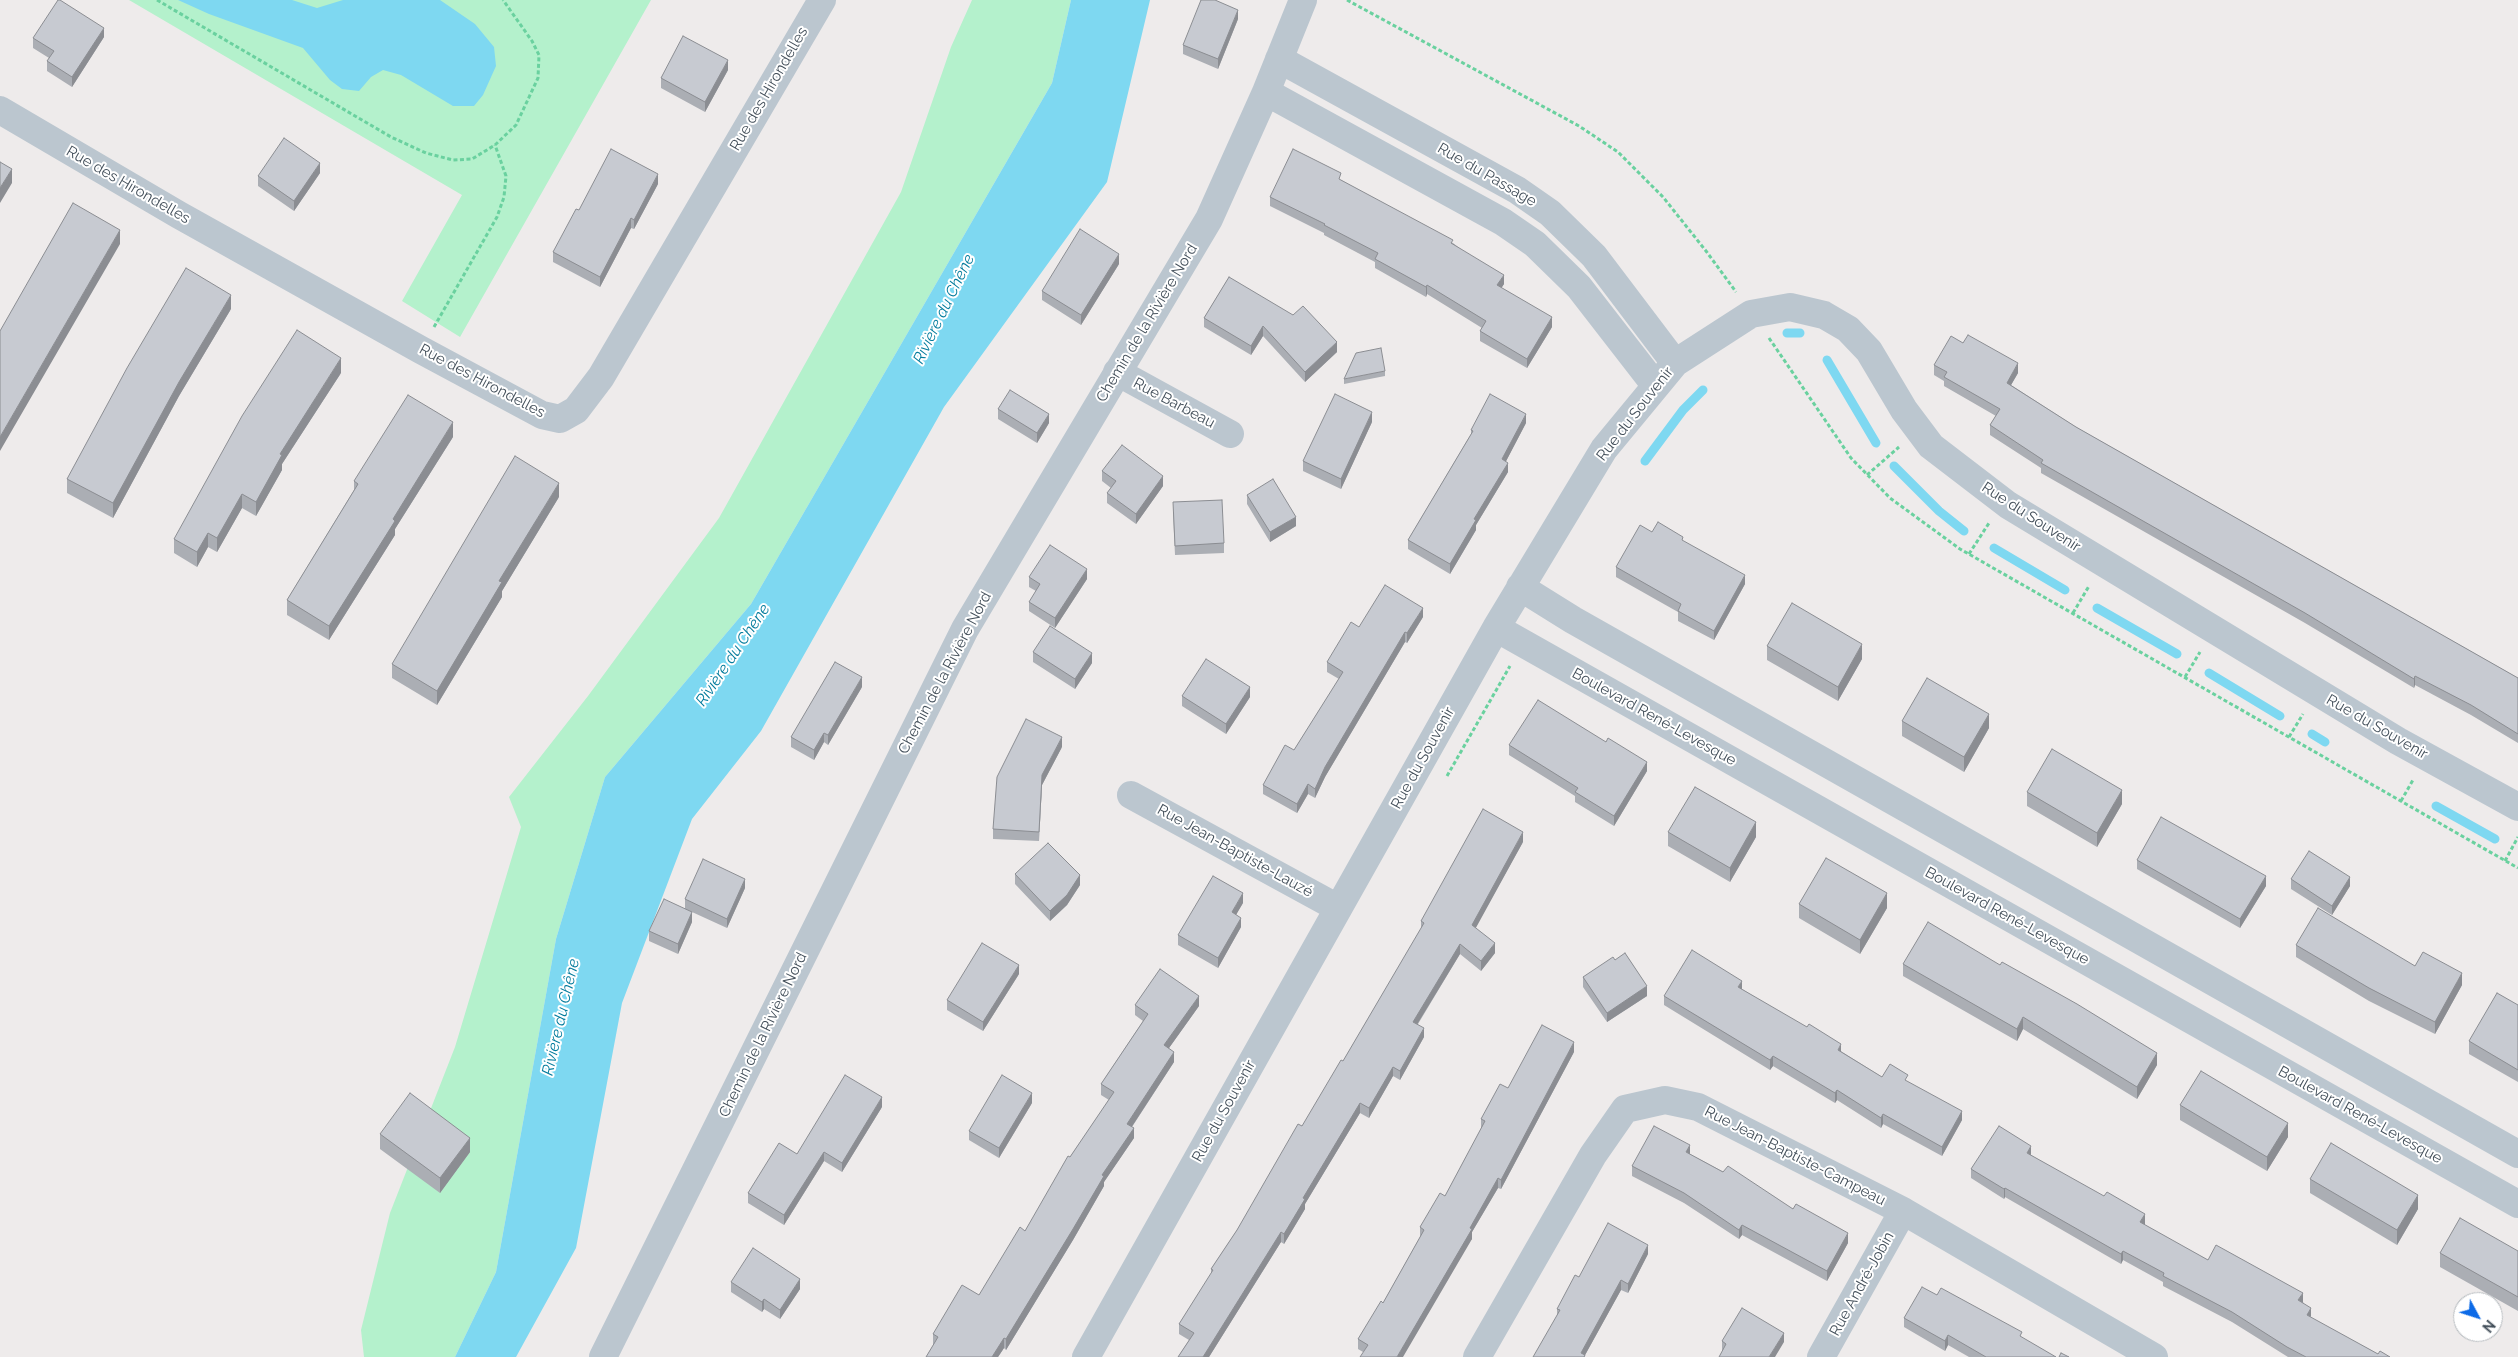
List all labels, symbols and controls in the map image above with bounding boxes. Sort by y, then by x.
street label: Rue des Hirondelles [726,24,812,154]
street label: Rue du Passage [1434,139,1540,211]
street label: Rue des Hirondelles [63,142,193,228]
street label: Chemin de la Rivière Nord [1093,241,1201,405]
water label: Rivière du Chêne [909,251,979,367]
street label: Rue des Hirondelles [416,340,548,422]
street label: Rue du Souvenir [1593,364,1677,464]
street label: Rue Barbeau [1130,374,1218,432]
street label: Rue du Souvenir [1978,478,2084,556]
street label: Chemin de la Rivière Nord [895,589,995,757]
water label: Rivière du Chêne [692,600,774,710]
street label: Boulevard René-Levesque [1569,664,1739,770]
street label: Rue du Souvenir [2323,691,2431,763]
street label: Rue du Souvenir [1387,704,1459,812]
street label: Rue Jean-Baptiste-Lauzé [1154,801,1316,901]
street label: Boulevard René-Levesque [1922,863,2092,969]
street label: Chemin de la Rivière Nord [715,950,811,1120]
water label: Rivière du Chêne [538,957,584,1077]
street label: Rue du Souvenir [1188,1057,1260,1165]
street label: Boulevard René-Levesque [2275,1062,2445,1168]
street label: Rue Jean-Baptiste-Campeau [1702,1102,1888,1210]
street label: Rue André-Jobin [1826,1229,1898,1339]
north arrow [2453,1292,2503,1342]
text: N [2479,1317,2498,1335]

